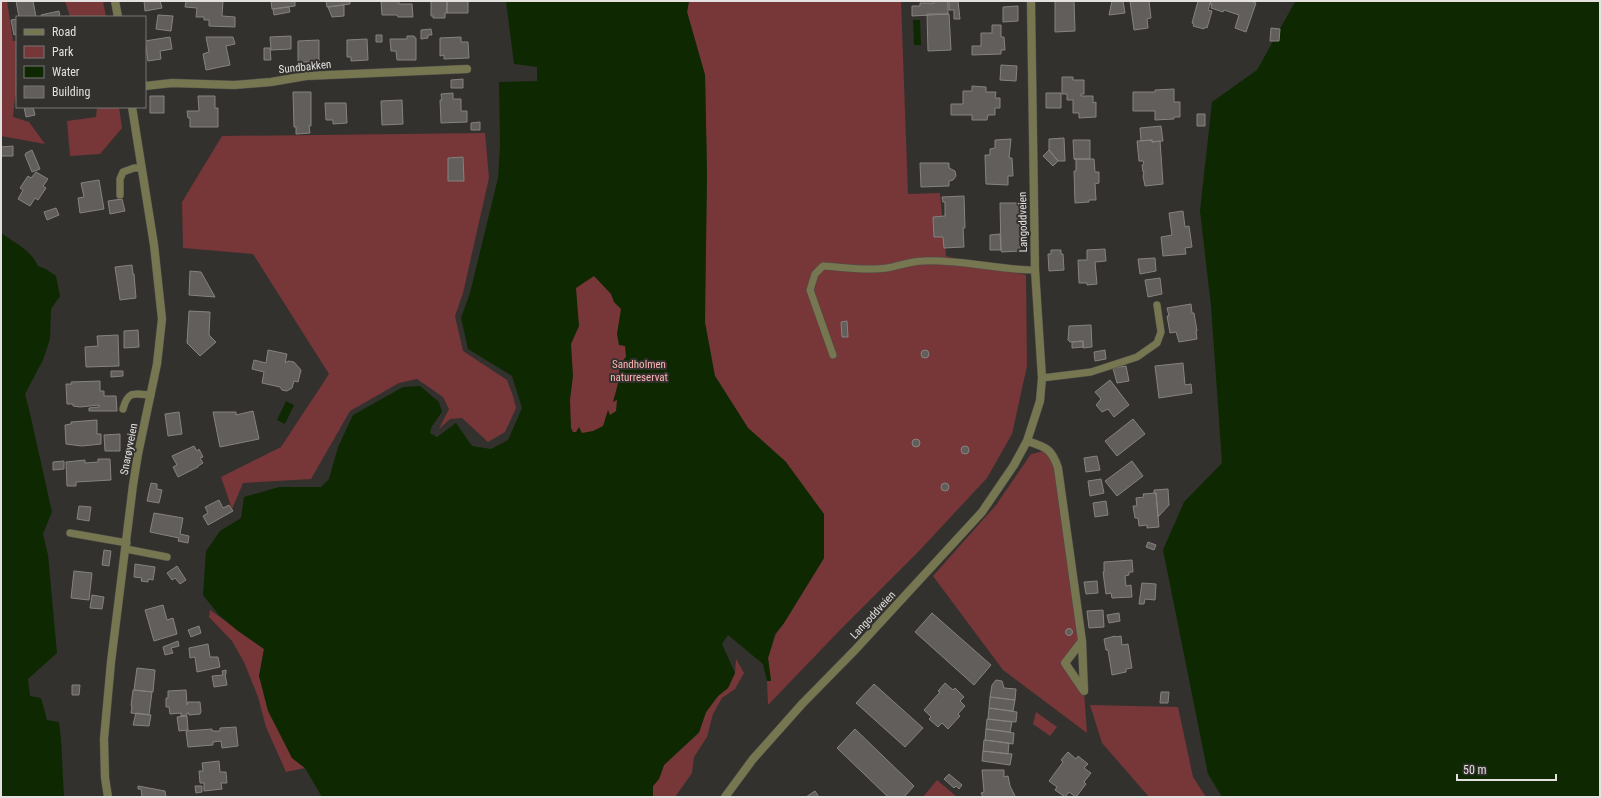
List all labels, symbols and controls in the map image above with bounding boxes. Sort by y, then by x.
legend [16,16,146,108]
text: Road [52,25,76,39]
text: Park [52,45,74,59]
street label: Sundbakken [278,58,332,76]
text: Water [52,65,80,79]
text: Building [52,85,90,99]
street label: Langoddveien [1016,192,1030,252]
park label: Sandholmen naturreservat [610,358,668,384]
street label: Snarøyveien [118,422,140,476]
street label: Langoddveien [848,588,898,642]
scale bar [1457,756,1556,782]
text: 50 m [1463,763,1487,777]

